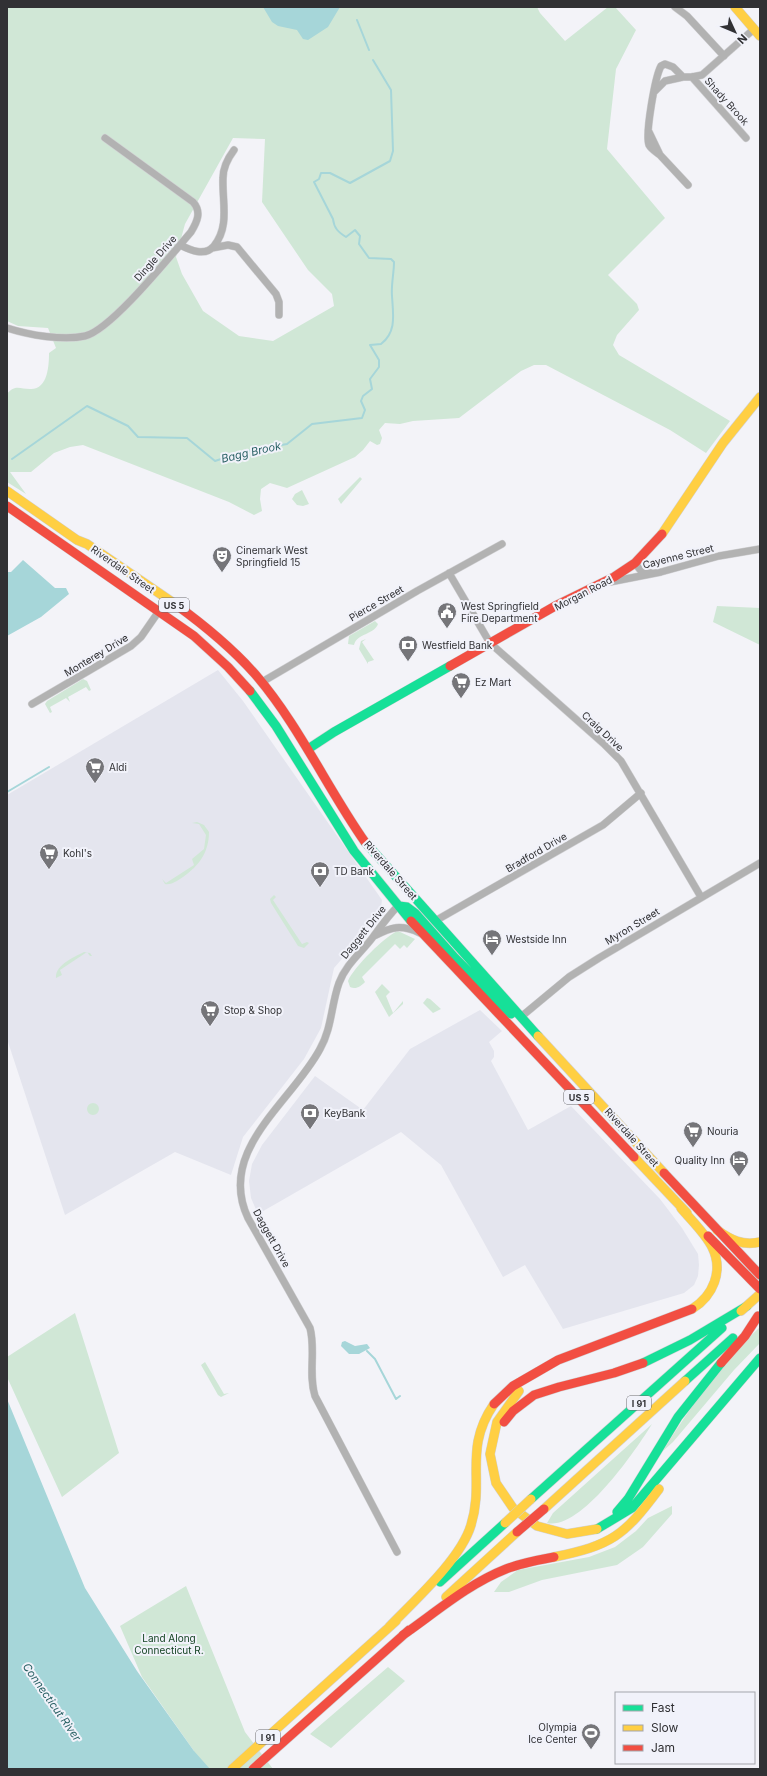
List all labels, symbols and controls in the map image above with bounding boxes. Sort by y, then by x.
north arrow [715,12,755,52]
text: N [734,31,750,47]
street label: Shady Brook [702,75,752,128]
street label: Dingle Drive [131,232,179,283]
water label: Bagg Brook [220,438,283,466]
street label: Cayenne Street [641,541,715,571]
street label: Riverdale Street [89,543,158,596]
place label: Cinemark West Springfield 15 [236,544,309,568]
theatre icon: Cinemark West Springfield 15 [211,545,233,573]
street label: Morgan Road [552,573,614,613]
street label: Pierce Street [347,582,406,623]
road number: US 5 [159,598,189,612]
place label: West Springfield Fire Department [461,600,539,624]
public building icon: West Springfield Fire Department [436,601,458,629]
street label: Monterey Drive [62,631,130,679]
bank icon: Westfield Bank [397,634,419,662]
place label: Westfield Bank [422,639,493,651]
supermarket icon: Ez Mart [450,671,472,699]
place label: Ez Mart [475,676,512,688]
street label: Craig Drive [580,709,627,754]
supermarket icon: Aldi [84,756,106,784]
place label: Aldi [109,761,127,773]
street label: Bradford Drive [503,830,569,874]
street label: Riverdale Street [362,838,421,903]
supermarket icon: Kohl's [38,842,60,870]
place label: Kohl's [63,847,92,859]
bank icon: TD Bank [309,860,331,888]
place label: TD Bank [334,865,375,877]
street label: Daggett Drive [338,903,388,961]
street label: Myron Street [603,905,662,947]
hotel icon: Westside Inn [481,928,503,956]
place label: Westside Inn [506,933,567,945]
supermarket icon: Stop & Shop [199,999,221,1027]
place label: Stop & Shop [224,1004,282,1016]
road number: US 5 [564,1090,594,1104]
bank icon: KeyBank [299,1102,321,1130]
street label: Riverdale Street [603,1105,662,1169]
place label: KeyBank [324,1107,366,1119]
supermarket icon: Nouria [682,1120,704,1148]
place label: Nouria [707,1125,738,1137]
hotel icon: Quality Inn [728,1149,750,1177]
place label: Quality Inn [675,1154,725,1166]
street label: Daggett Drive [251,1207,293,1269]
road number: I 91 [627,1396,651,1410]
park label: Land Along Connecticut R. [134,1632,204,1656]
water label: Connecticut River [20,1660,85,1744]
legend [615,1692,755,1764]
text: Fast [651,1700,675,1715]
text: Slow [651,1720,679,1735]
place label: Olympia Ice Center [528,1721,577,1745]
sports icon: Olympia Ice Center [580,1722,602,1750]
road number: I 91 [256,1730,280,1744]
text: Jam [651,1740,675,1755]

